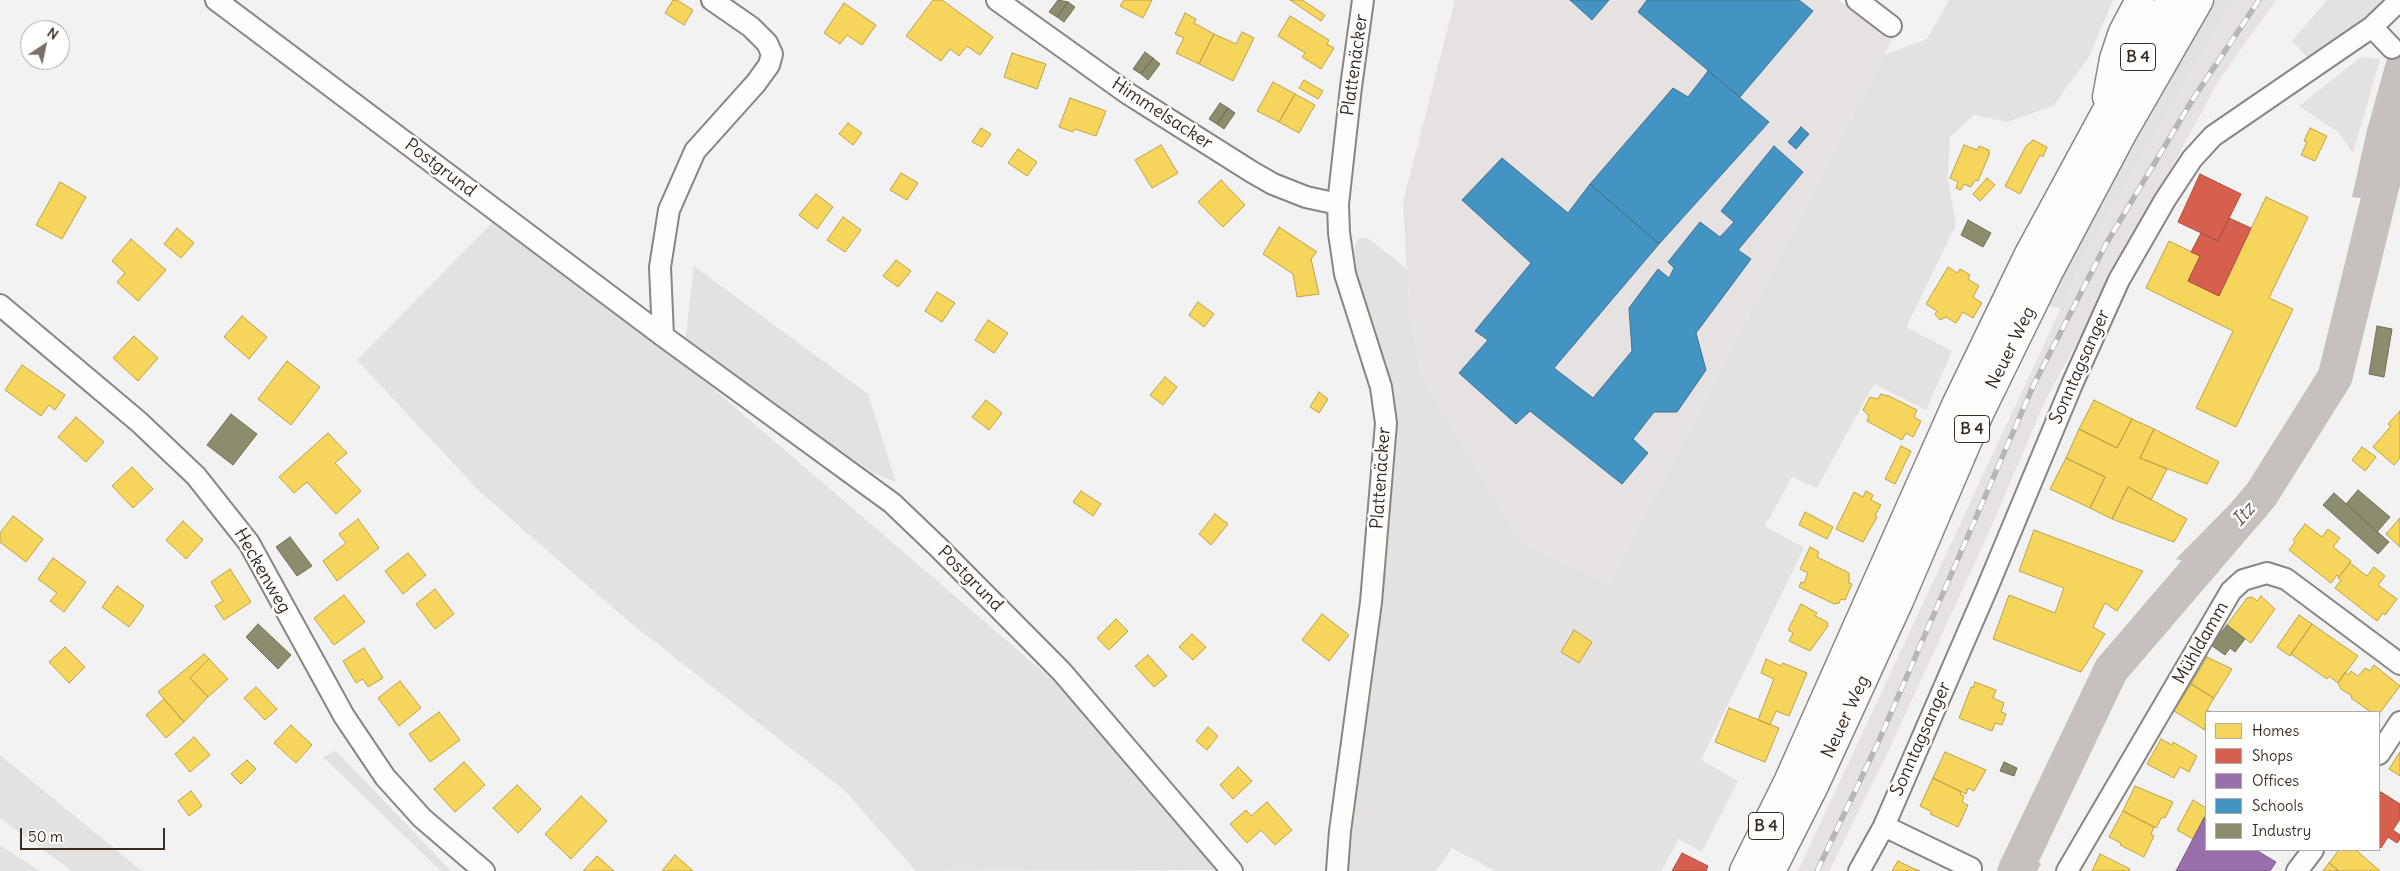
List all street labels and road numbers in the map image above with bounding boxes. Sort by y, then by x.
street label: Plattenäcker [1337,13,1373,117]
road number: B 4 [2120,44,2156,70]
street label: Himmelsacker [1108,73,1216,155]
street label: Postgrund [400,134,480,202]
street label: Neuer Weg [1982,303,2040,393]
street label: Sonntagsanger [2045,306,2115,428]
road number: B 4 [1954,416,1990,442]
street label: Plattenäcker [1367,426,1395,530]
street label: Heckenweg [229,525,295,617]
street label: Postgrund [933,542,1007,616]
street label: Mühldamm [2169,598,2233,688]
street label: Neuer Weg [1817,672,1875,762]
street label: Sonntagsanger [1886,678,1956,800]
road number: B 4 [1748,812,1784,839]

